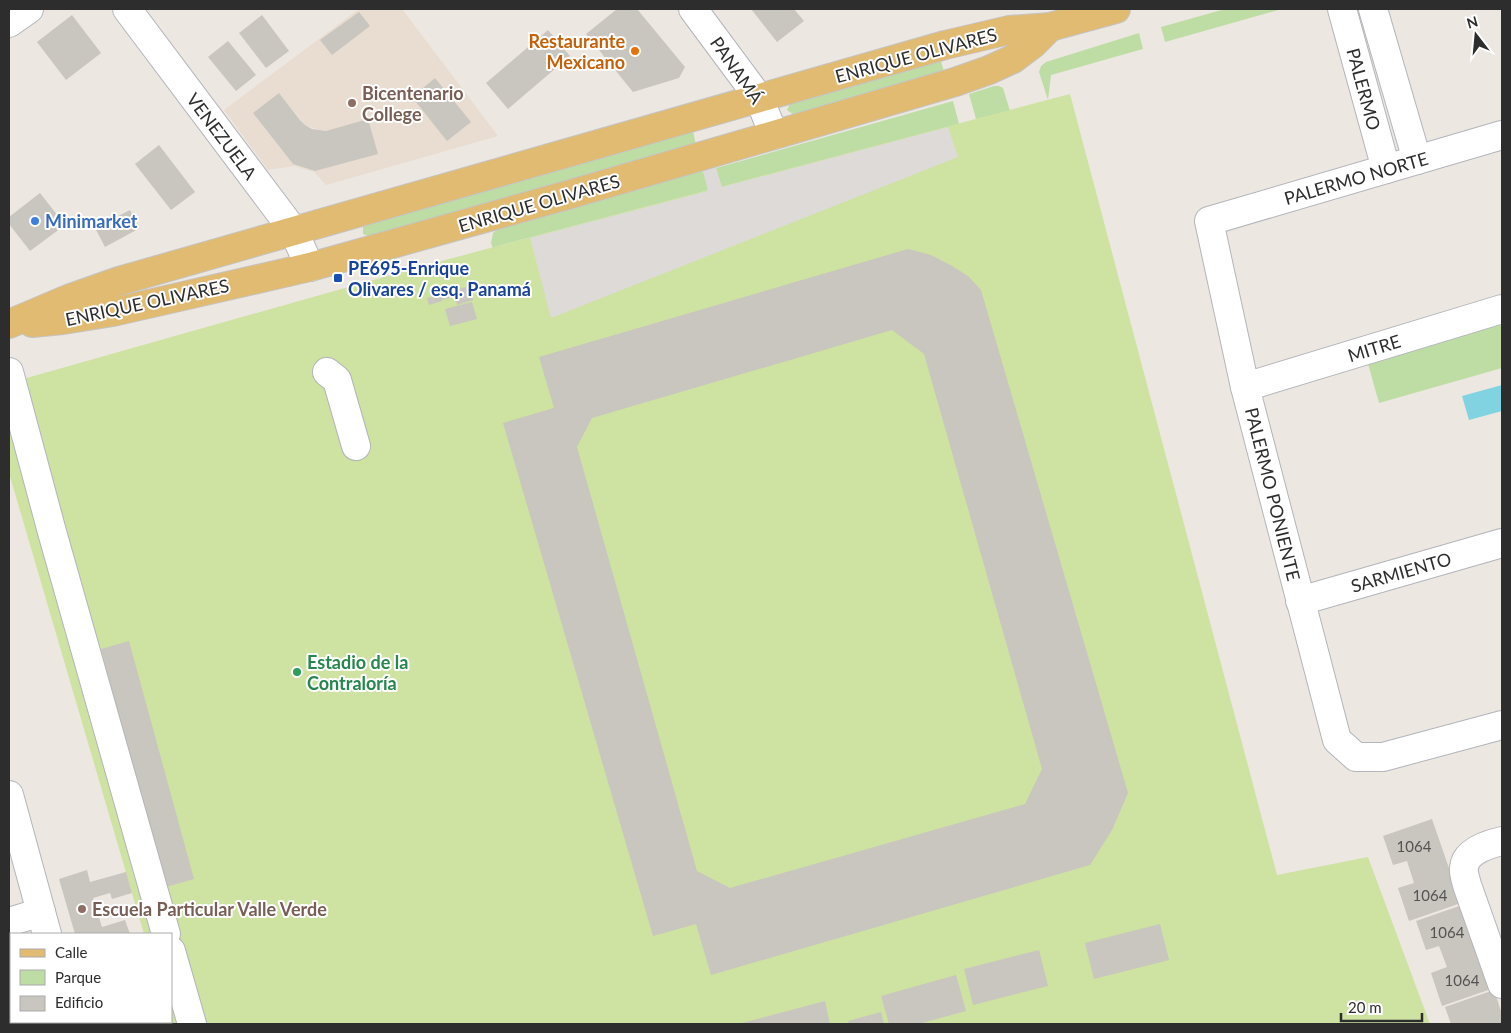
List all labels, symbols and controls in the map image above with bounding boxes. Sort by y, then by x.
north arrow [1451,10,1501,60]
text: N [1465,12,1480,32]
street label: ENRIQUE OLIVARES [833,23,999,87]
place label: Restaurante Mexicano [529,30,625,73]
street label: PANAMÁ [706,32,769,108]
marker: Restaurante Mexicano [629,45,641,57]
street label: PALERMO [1342,46,1386,132]
place label: Bicentenario College [362,82,464,125]
street label: VENEZUELA [182,88,262,184]
marker: Bicentenario College [346,97,358,109]
street label: PALERMO NORTE [1281,147,1431,209]
street label: ENRIQUE OLIVARES [456,169,622,237]
place label: Minimarket [45,210,138,232]
marker: Minimarket [29,215,41,227]
place label: PE695-Enrique Olivares / esq. Panamá [348,257,531,300]
marker: PE695-Enrique Olivares / esq. Panamá [332,272,344,284]
street label: ENRIQUE OLIVARES [63,274,231,330]
street label: MITRE [1345,330,1403,366]
street label: PALERMO PONIENTE [1241,405,1305,583]
street label: SARMIENTO [1348,547,1454,597]
place label: Estadio de la Contraloría [307,651,408,694]
marker: Estadio de la Contraloría [291,666,303,678]
house number: 1064 [1397,837,1432,855]
house number: 1064 [1413,886,1448,904]
place label: Escuela Particular Valle Verde [92,898,327,920]
marker: Escuela Particular Valle Verde [76,903,88,915]
house number: 1064 [1430,923,1465,941]
legend [10,933,172,1023]
text: Calle [55,943,88,961]
text: Parque [55,968,101,986]
house number: 1064 [1445,971,1480,989]
scale bar [1341,990,1422,1022]
text: Edificio [55,993,103,1011]
text: 20 m [1348,998,1382,1016]

